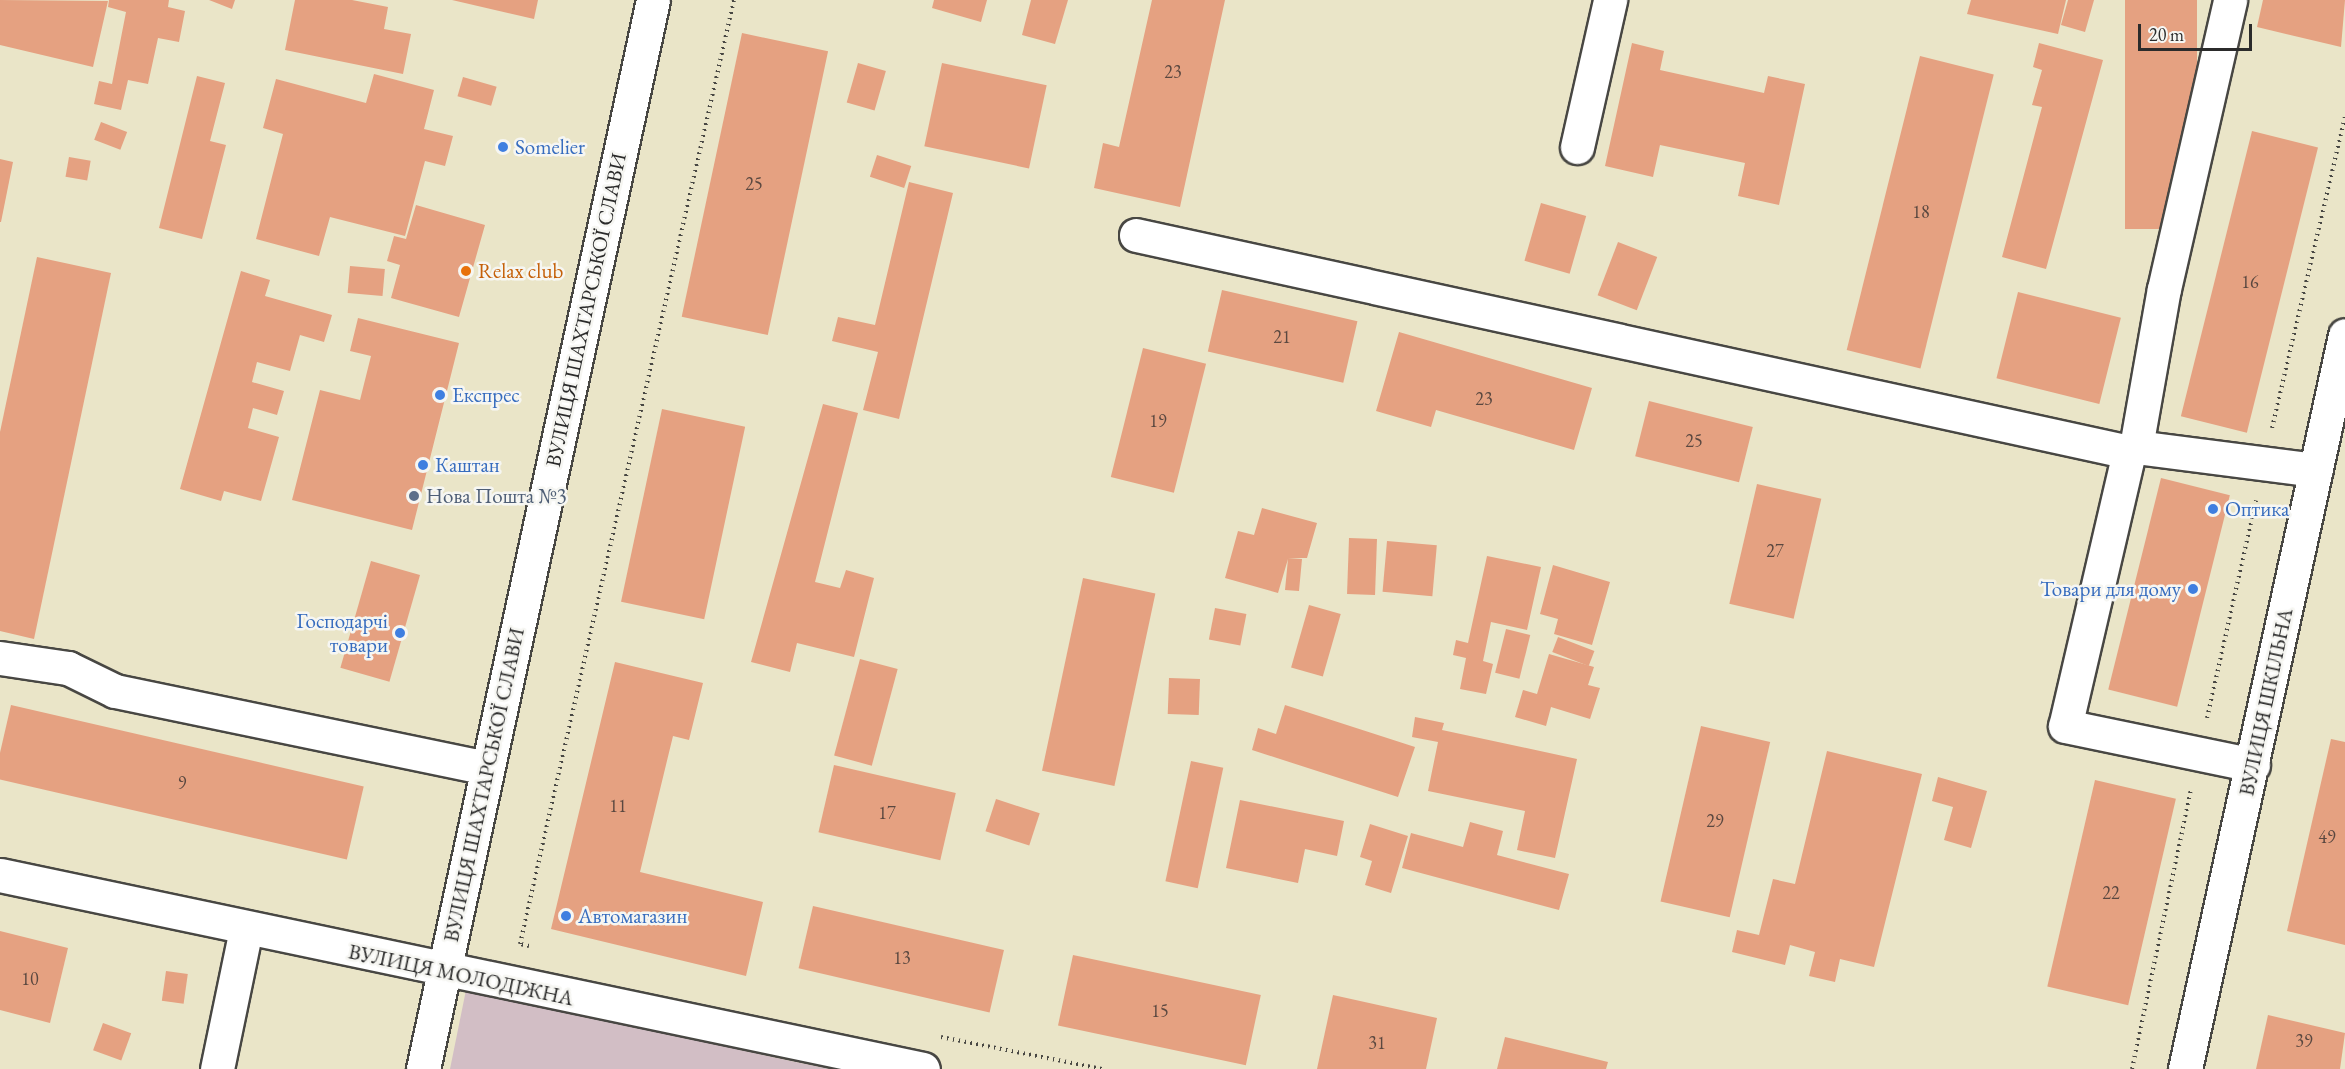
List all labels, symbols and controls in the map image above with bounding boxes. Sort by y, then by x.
scale bar [2141,12,2255,50]
text: 20 m [2149,23,2184,46]
house number: 23 [1164,61,1182,83]
place label: Somelier [515,134,585,160]
marker: Somelier [496,140,510,154]
street label: ВУЛИЦЯ ШАХТАРСЬКОЇ СЛАВИ [540,151,632,469]
house number: 25 [745,173,763,195]
house number: 18 [1912,201,1930,223]
place label: Relax club [478,258,563,284]
marker: Relax club [459,264,473,278]
house number: 16 [2241,271,2259,293]
house number: 21 [1273,326,1291,348]
place label: Експрес [452,382,520,408]
marker: Експрес [433,388,447,402]
house number: 23 [1475,388,1493,410]
house number: 19 [1149,410,1167,432]
house number: 25 [1685,430,1703,452]
place label: Каштан [435,452,500,478]
marker: Каштан [416,458,430,472]
place label: Нова Пошта №3 [426,483,567,509]
marker: Нова Пошта №3 [407,489,421,503]
place label: Оптика [2225,496,2289,522]
marker: Оптика [2206,502,2220,516]
house number: 27 [1766,540,1784,562]
place label: Товари для дому [2040,576,2181,602]
marker: Товари для дому [2186,582,2200,596]
street label: ВУЛИЦЯ ШКІЛЬНА [2234,606,2298,798]
place label: Господарчі товари [297,608,388,658]
marker: Господарчі товари [393,626,407,640]
street label: ВУЛИЦЯ ШАХТАРСЬКОЇ СЛАВИ [438,626,530,944]
house number: 9 [178,772,186,794]
house number: 11 [609,795,627,817]
house number: 17 [878,802,896,824]
house number: 29 [1706,810,1724,832]
house number: 49 [2318,826,2336,848]
house number: 22 [2102,882,2120,904]
place label: Автомагазин [578,903,687,929]
marker: Автомагазин [559,909,573,923]
street label: ВУЛИЦЯ МОЛОДІЖНА [346,939,576,1011]
house number: 13 [893,947,911,969]
house number: 10 [21,968,39,990]
house number: 15 [1151,1000,1169,1022]
house number: 39 [2295,1030,2313,1052]
house number: 31 [1368,1032,1386,1054]

